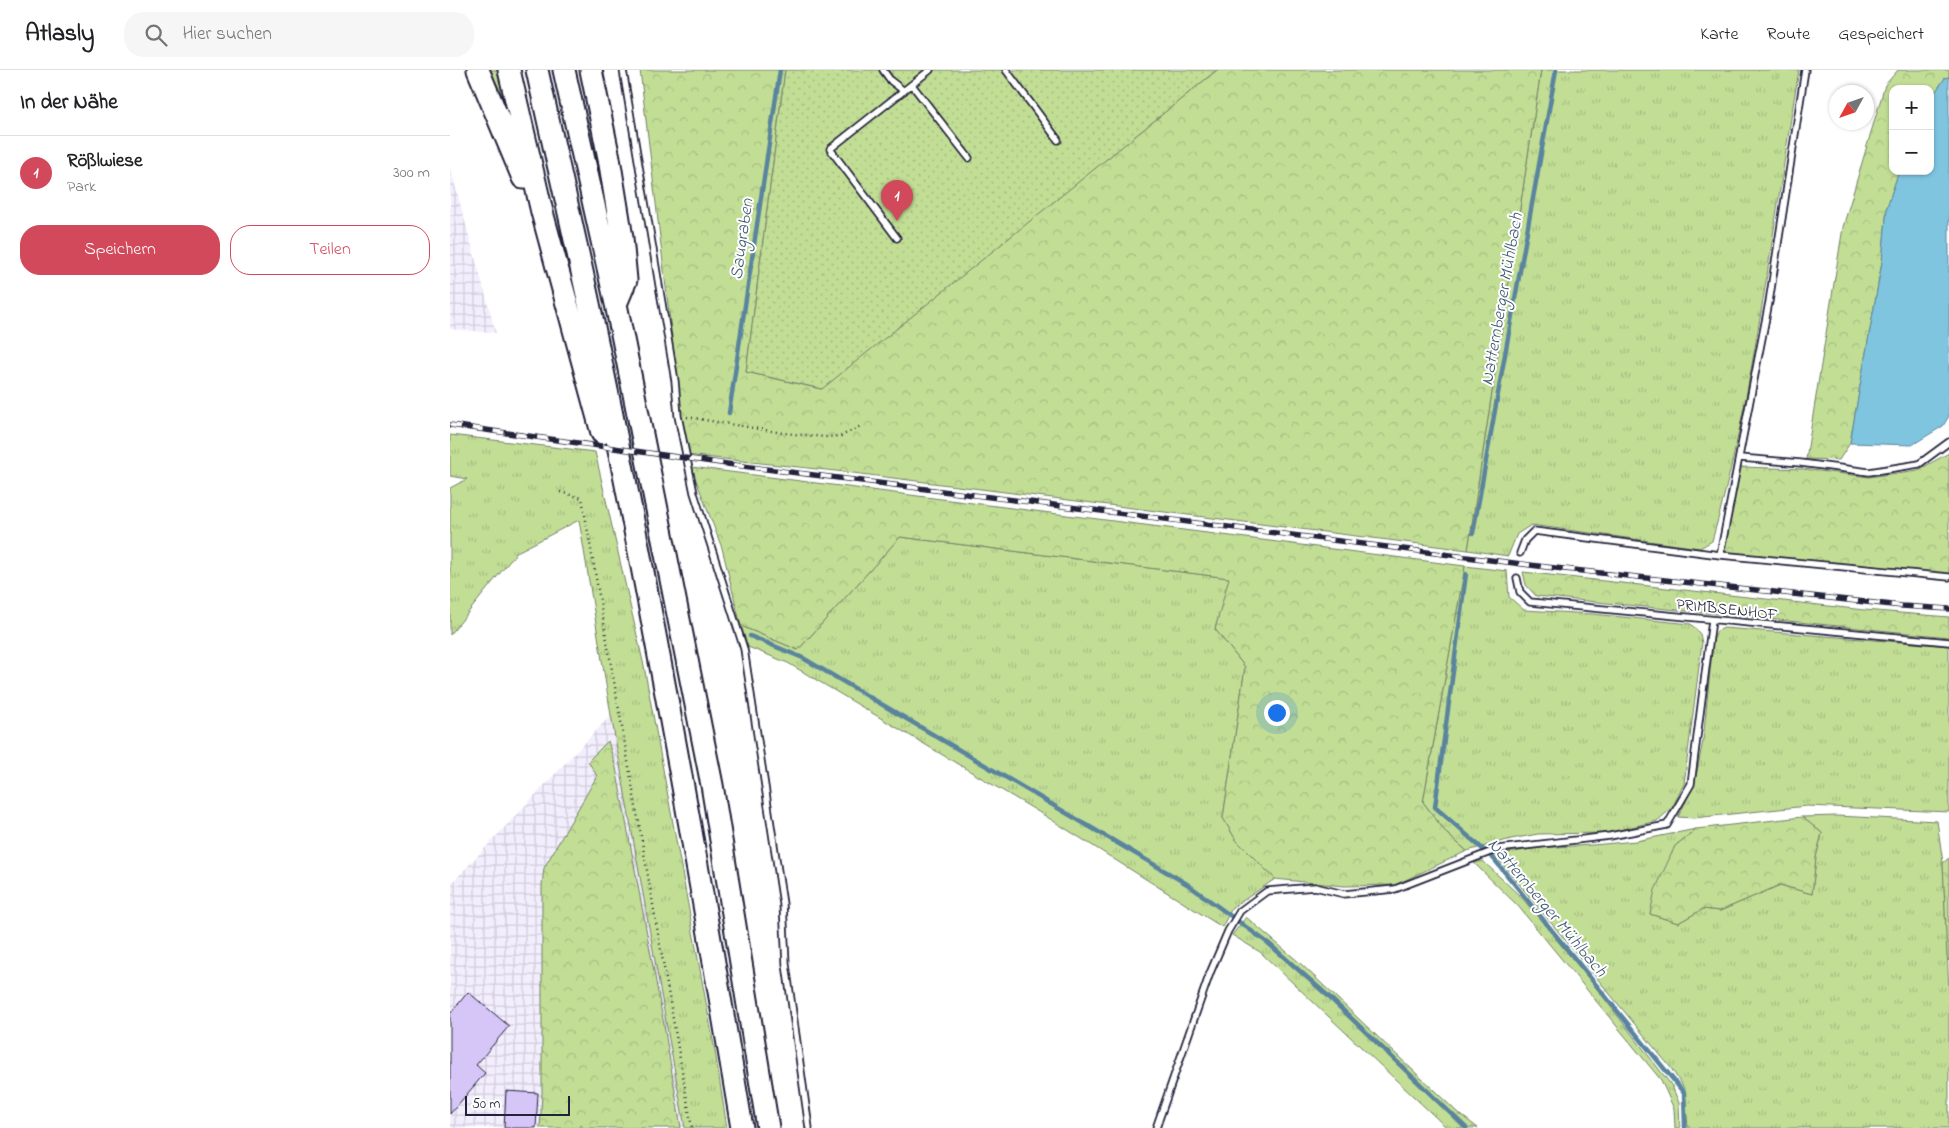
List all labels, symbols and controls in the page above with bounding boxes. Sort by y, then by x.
search box [124,12,474,57]
text: Atlasly [25,17,94,52]
icon: search [142,21,170,49]
text: Hier suchen [182,21,272,48]
text: Karte [1700,22,1738,48]
text: Route [1766,22,1810,48]
text: Gespeichert [1838,22,1924,48]
north arrow [1829,85,1874,130]
map controls [1889,85,1934,175]
button: + [1889,85,1934,130]
text: In der Nähe [20,88,118,118]
button: − [1889,130,1934,175]
text: Rößlwiese [67,148,143,175]
text: 1 [33,161,39,185]
text: 300 m [393,161,430,185]
text: Park [67,175,96,199]
pin: 1 [881,180,913,221]
water label: Saugraben [724,196,762,281]
water label: Natternberger Mühlbach [1475,211,1531,387]
button: Speichern [20,225,220,275]
button: Teilen [230,225,430,275]
street label: PRIMBSENHOF [1675,593,1779,627]
your location [1264,700,1290,726]
water label: Natternberger Mühlbach [1480,833,1613,984]
scale bar [465,1093,570,1116]
text: 50 m [472,1094,500,1115]

